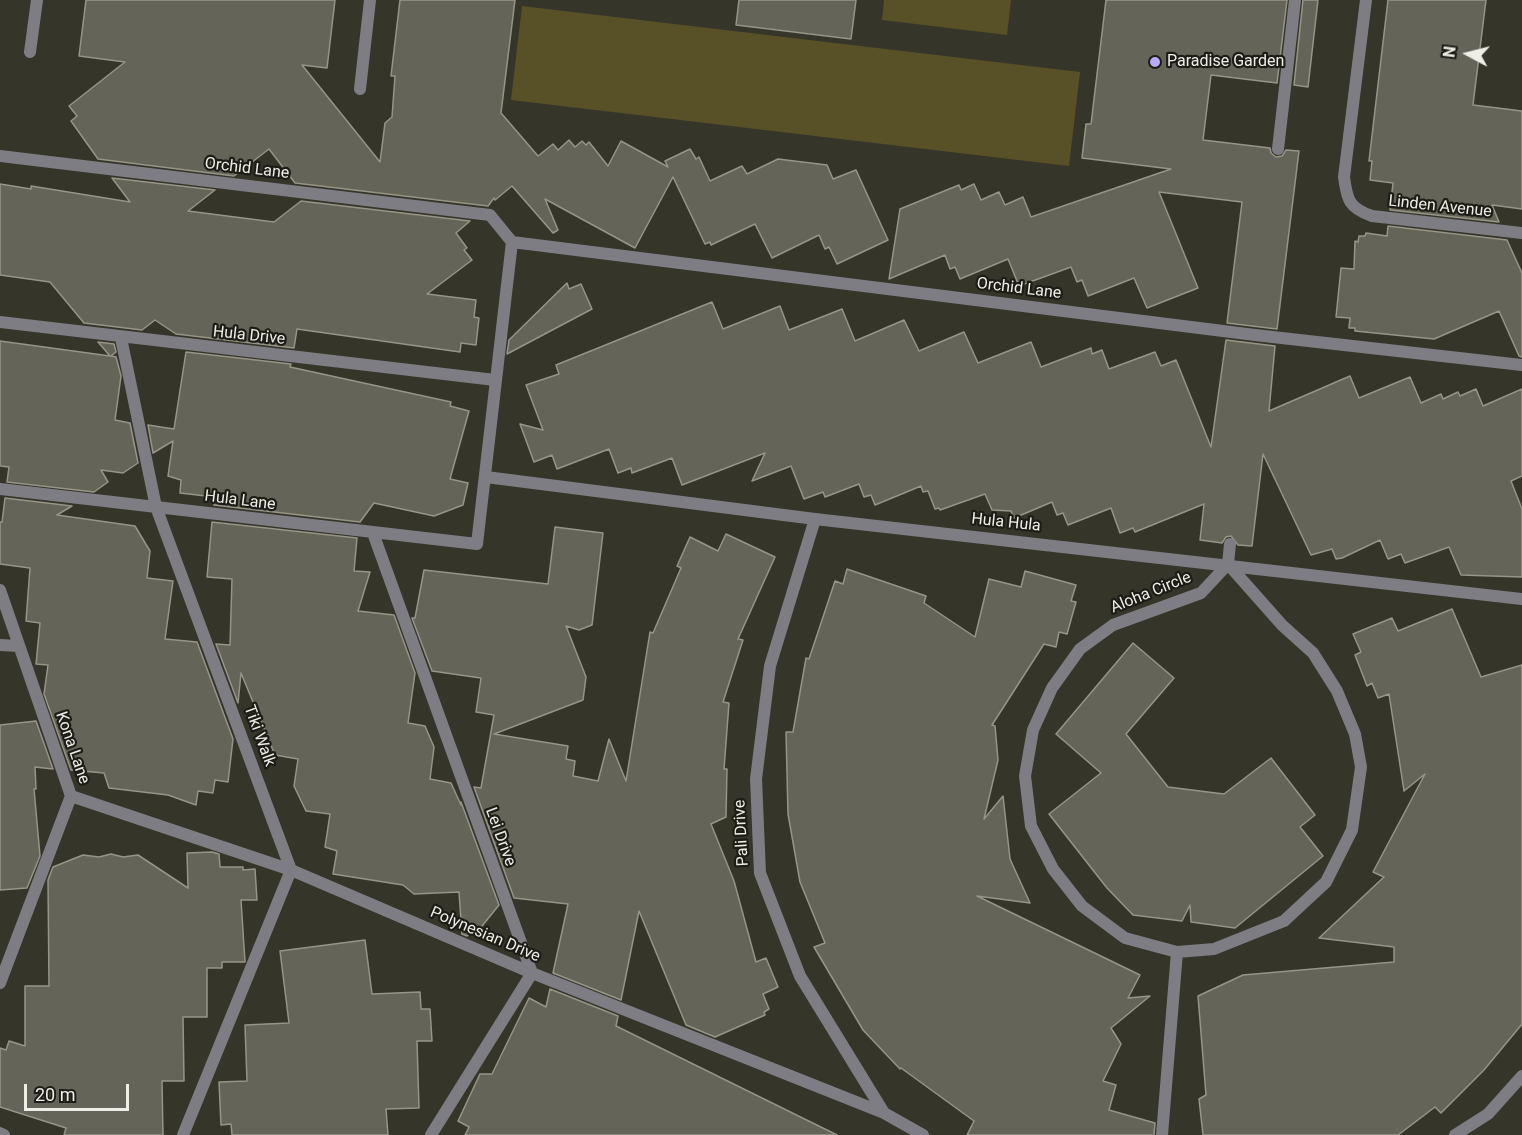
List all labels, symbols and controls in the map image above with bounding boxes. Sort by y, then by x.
north arrow [1438,24,1498,84]
text: N [1440,45,1460,59]
place label: Paradise Garden [1167,52,1284,72]
marker: Paradise Garden [1148,55,1162,69]
street label: Orchid Lane [204,154,290,184]
street label: Linden Avenue [1387,192,1493,222]
street label: Orchid Lane [976,274,1062,304]
street label: Hula Drive [212,323,286,349]
street label: Hula Lane [203,487,277,515]
street label: Hula Hula [970,510,1042,536]
street label: Aloha Circle [1108,568,1194,618]
street label: Tiki Walk [239,703,279,769]
street label: Kona Lane [51,709,93,787]
street label: Pali Drive [731,799,753,867]
street label: Lei Drive [481,805,519,869]
street label: Polynesian Drive [427,903,543,967]
scale bar [27,1072,132,1110]
text: 20 m [35,1084,75,1105]

